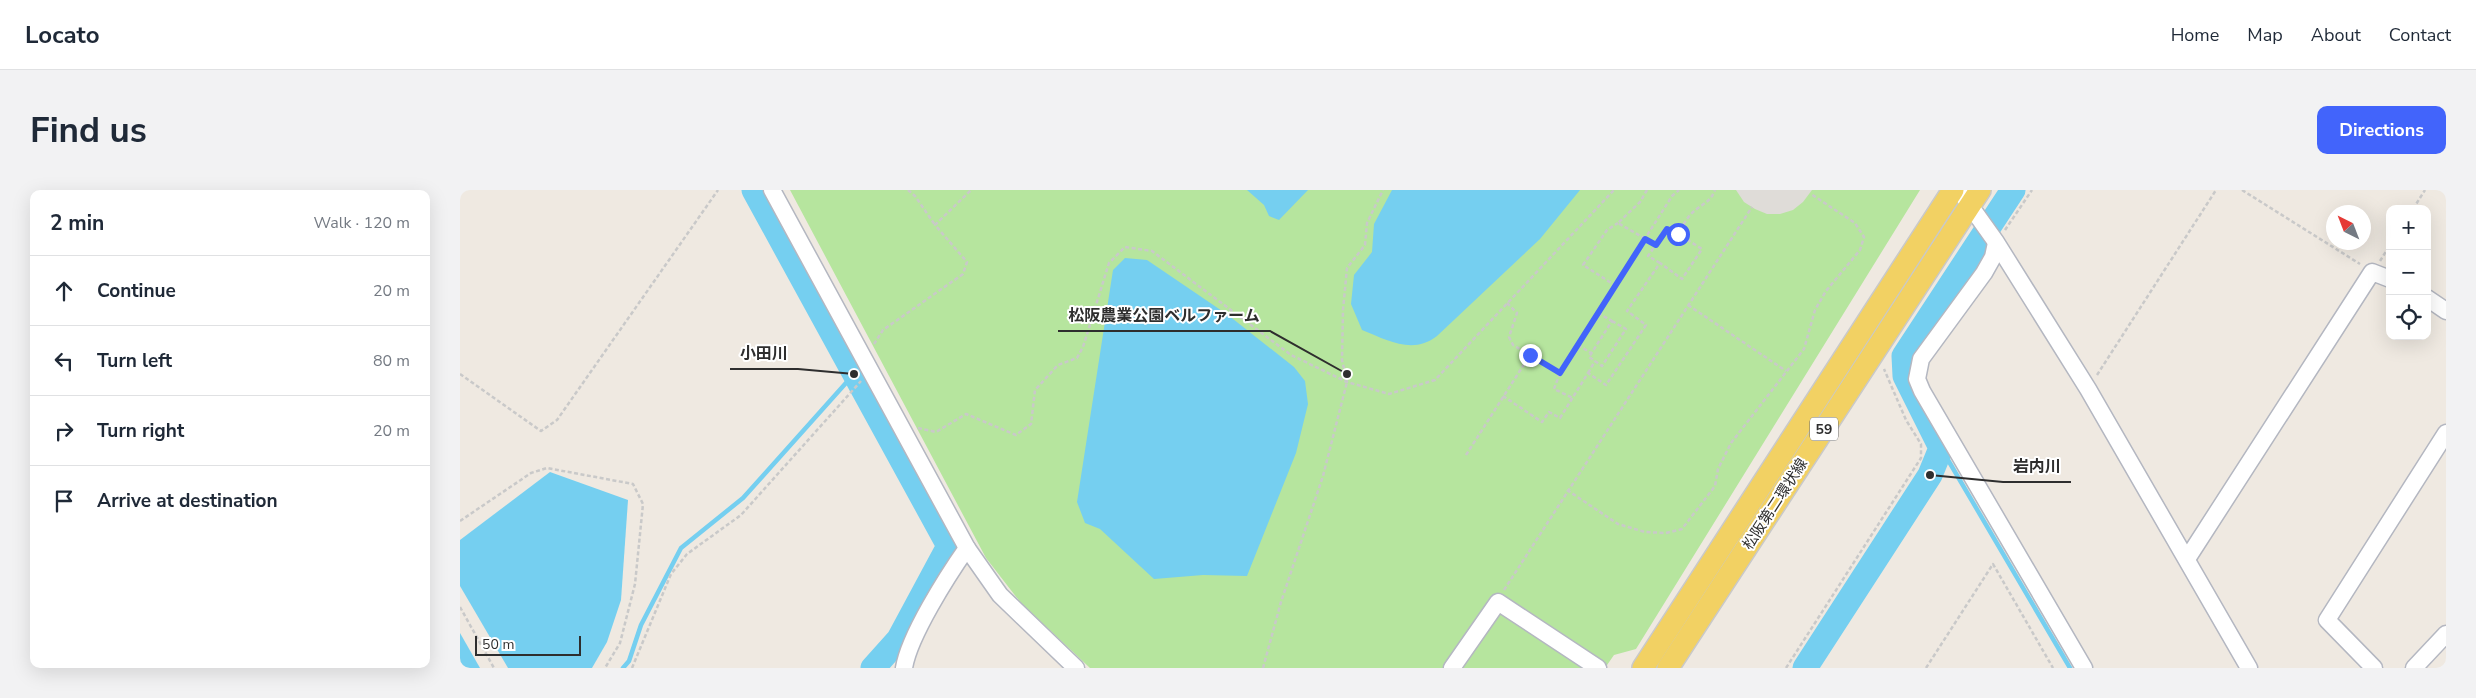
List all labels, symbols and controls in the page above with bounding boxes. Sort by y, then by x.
text: Locato [25,19,100,51]
text: Home [2171,23,2219,47]
text: Map [2247,23,2283,47]
text: About [2311,23,2361,47]
text: Contact [2389,23,2451,47]
button: Directions [2317,106,2446,154]
text: Find us [30,107,147,154]
north arrow [2326,205,2371,250]
map controls [2386,205,2431,340]
button: + [2386,205,2431,250]
text: 2 min [50,209,104,237]
text: Walk · 120 m [314,212,410,234]
route start [1667,223,1690,246]
button: − [2386,250,2431,295]
icon: ahead [50,277,78,305]
text: Continue [97,278,176,304]
text: 20 m [373,280,410,302]
button: locate [2386,295,2431,340]
callout: 松阪農業公園ベルファーム [1058,300,1270,331]
text: 松阪農業公園ベルファーム [1068,305,1260,327]
callout: 小田川 [730,338,798,369]
text: 小田川 [740,343,788,365]
route end [1519,344,1542,367]
icon: left [50,347,78,375]
text: Turn left [97,348,172,374]
text: 80 m [373,350,410,372]
icon: right [50,417,78,445]
text: Turn right [97,418,184,444]
road number: 59 [1810,418,1838,440]
text: 20 m [373,420,410,442]
callout: 岩内川 [2003,451,2071,482]
street label: 松阪第二環状線 [1738,455,1812,553]
text: 岩内川 [2013,456,2061,478]
icon: arrive [50,487,78,515]
text: Arrive at destination [97,488,278,514]
scale bar [475,633,581,656]
text: 50 m [482,635,514,654]

